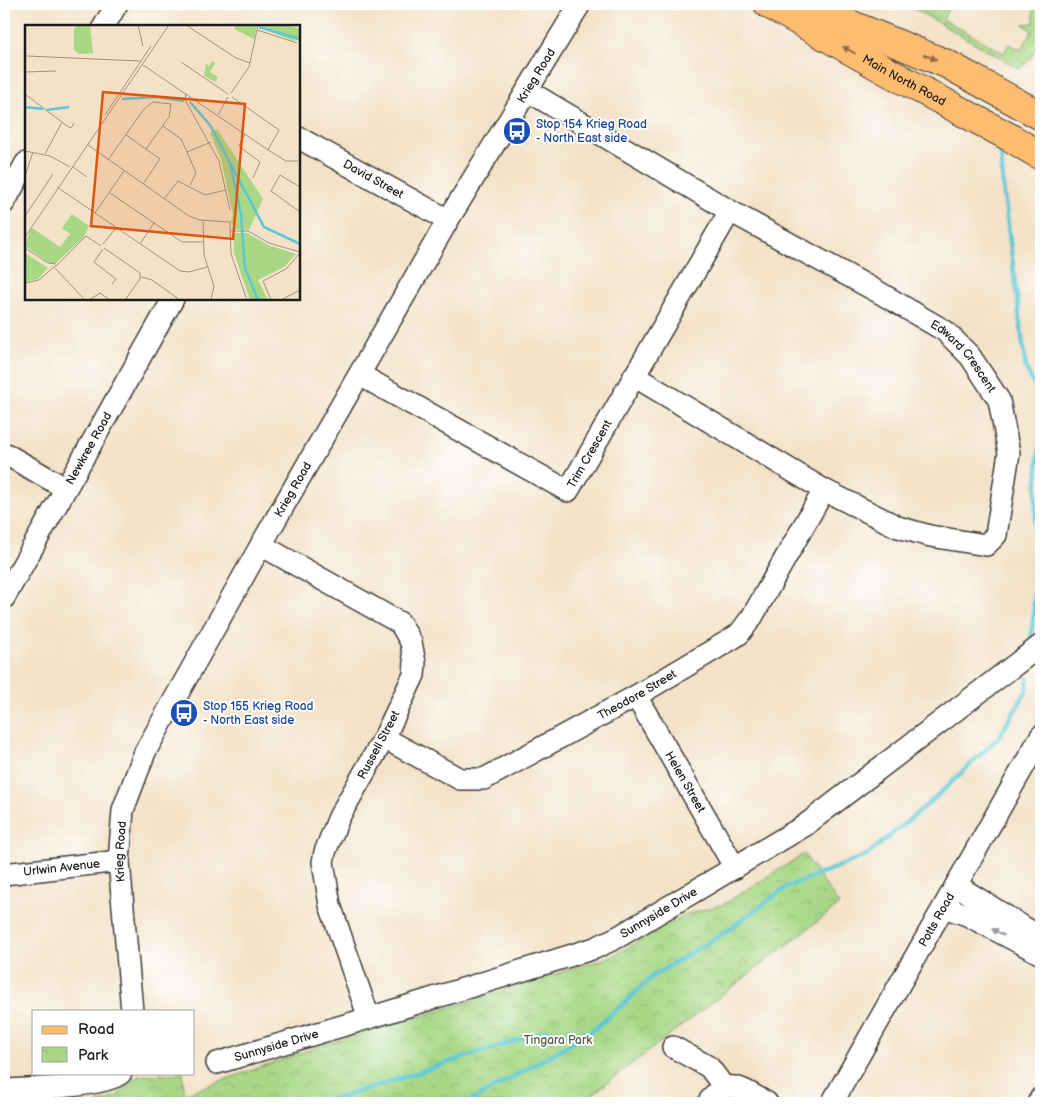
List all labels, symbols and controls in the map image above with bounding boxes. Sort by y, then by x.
inset map [25,25,300,300]
street label: Krieg Road [514,46,559,106]
one-way arrow [842,46,857,54]
street label: Main North Road [860,51,949,109]
one-way arrow [923,53,938,61]
bus stop icon: Stop 154 Krieg Road - North East side [502,116,532,146]
place label: Stop 154 Krieg Road - North East side [536,117,647,146]
street label: David Street [341,156,407,202]
street label: Edward Crescent [928,317,1000,395]
street label: Newkree Road [62,409,115,487]
street label: Trim Crescent [564,417,615,491]
street label: Krieg Road [271,459,315,520]
street label: Theodore Street [595,666,679,723]
bus stop icon: Stop 155 Krieg Road - North East side [169,698,199,728]
place label: Stop 155 Krieg Road - North East side [203,699,314,728]
street label: Russell Street [355,708,403,782]
street label: Helen Street [662,748,709,815]
street label: Krieg Road [111,820,130,883]
street label: Urlwin Avenue [23,856,101,879]
street label: Sunnyside Drive [617,884,700,941]
street label: Potts Road [915,890,958,949]
one-way arrow [992,927,1005,936]
legend [32,1010,195,1074]
text: Road [78,1020,114,1039]
street label: Sunnyside Drive [233,1026,320,1065]
park label: Tingara Park [524,1033,592,1048]
text: Park [78,1046,109,1065]

